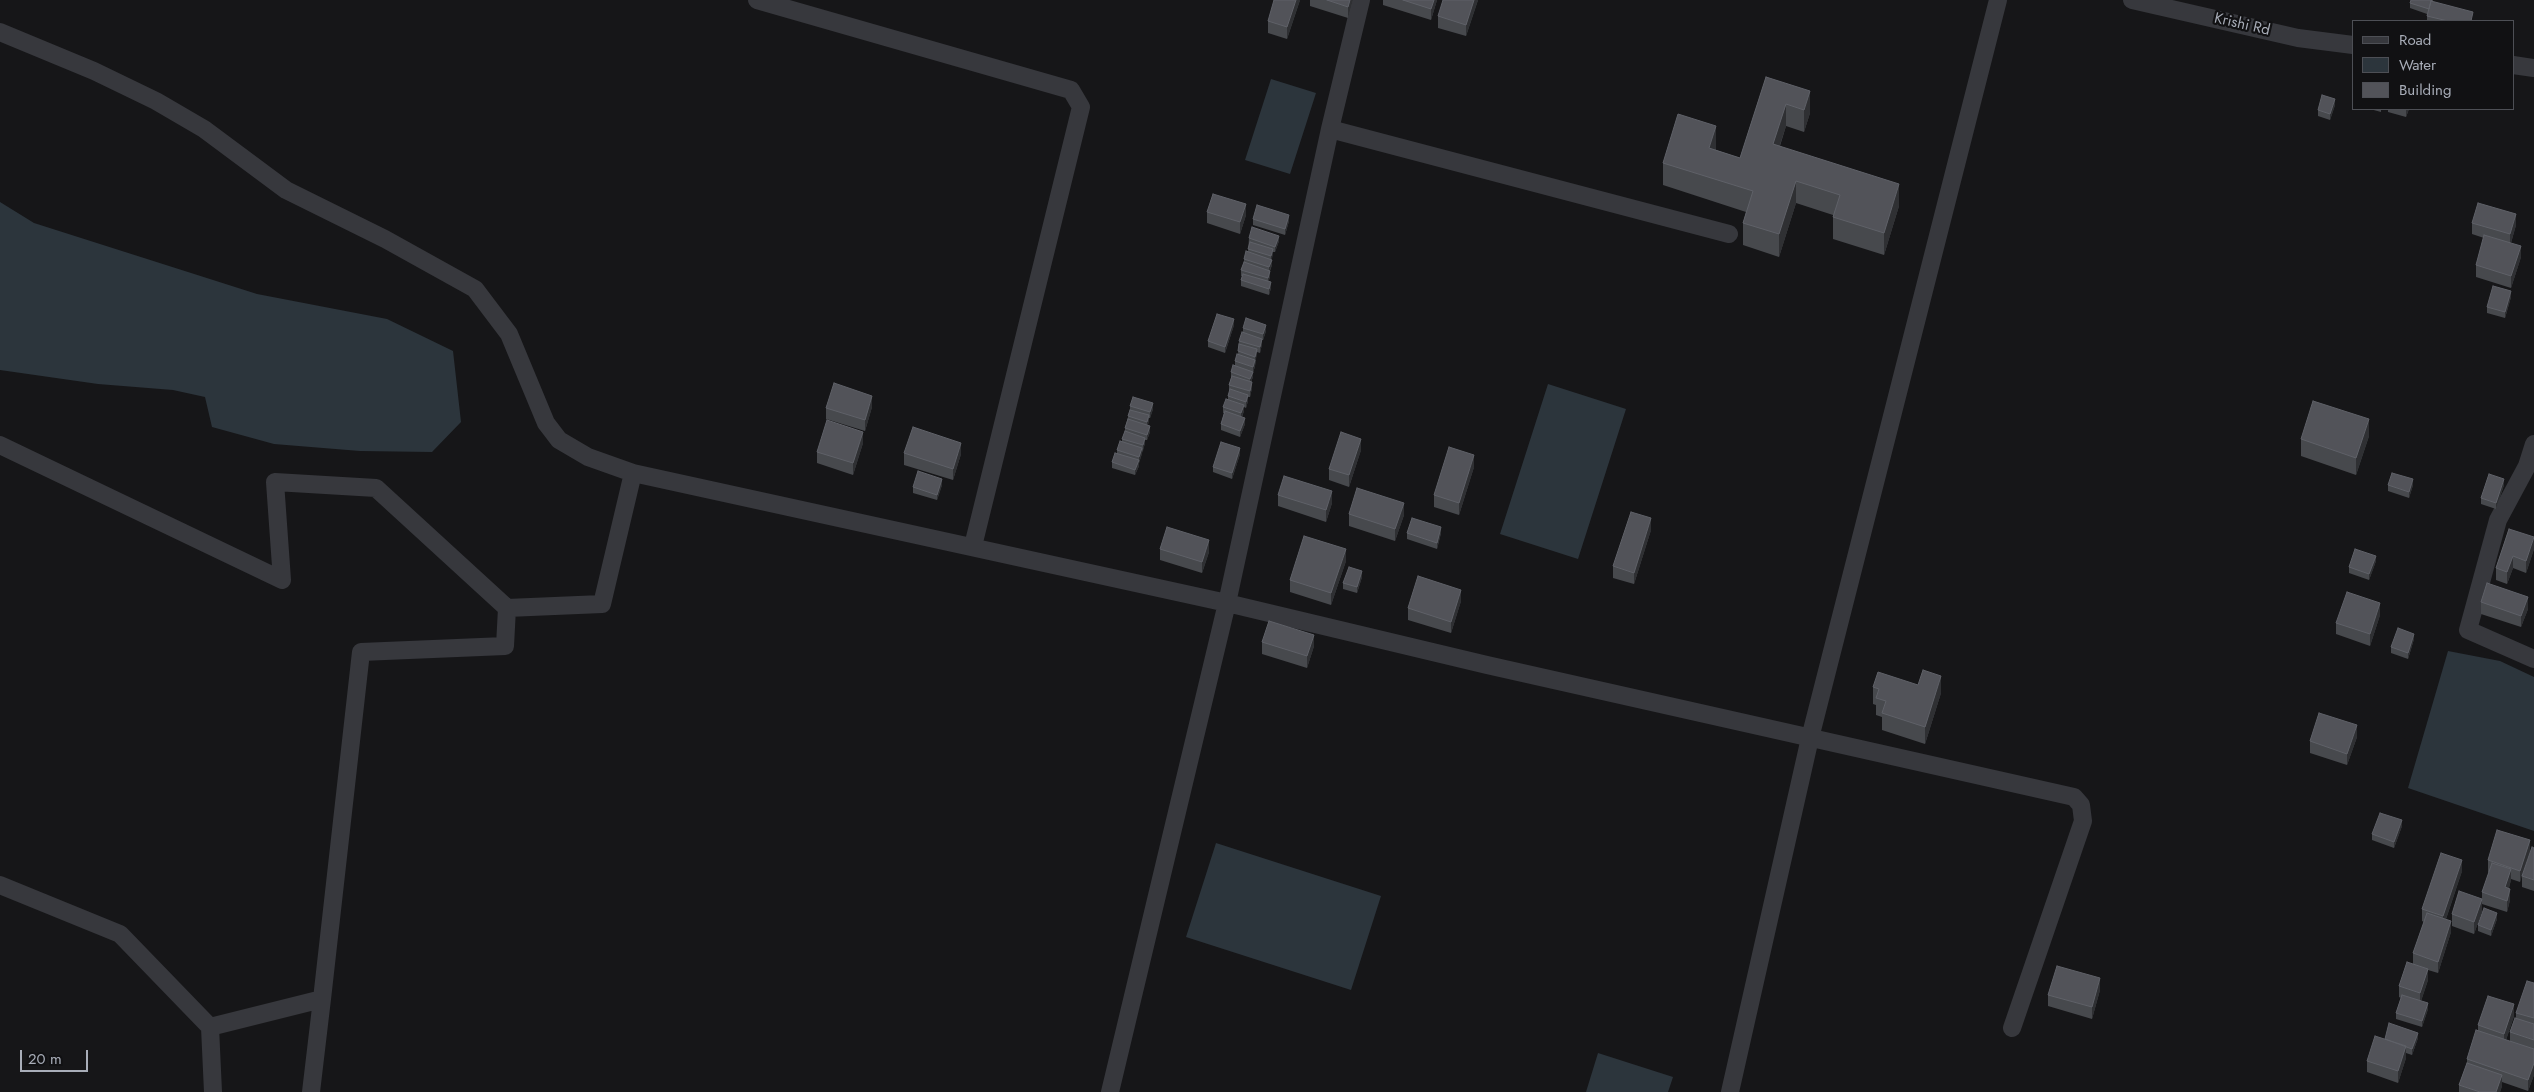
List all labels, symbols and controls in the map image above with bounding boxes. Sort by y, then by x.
street label: Krishi Rd [2212,10,2272,40]
legend [2352,20,2514,110]
text: Road [2399,29,2431,51]
text: Water [2399,54,2436,76]
text: Building [2399,79,2451,101]
scale bar [22,1040,90,1072]
text: 20 m [28,1048,62,1070]

